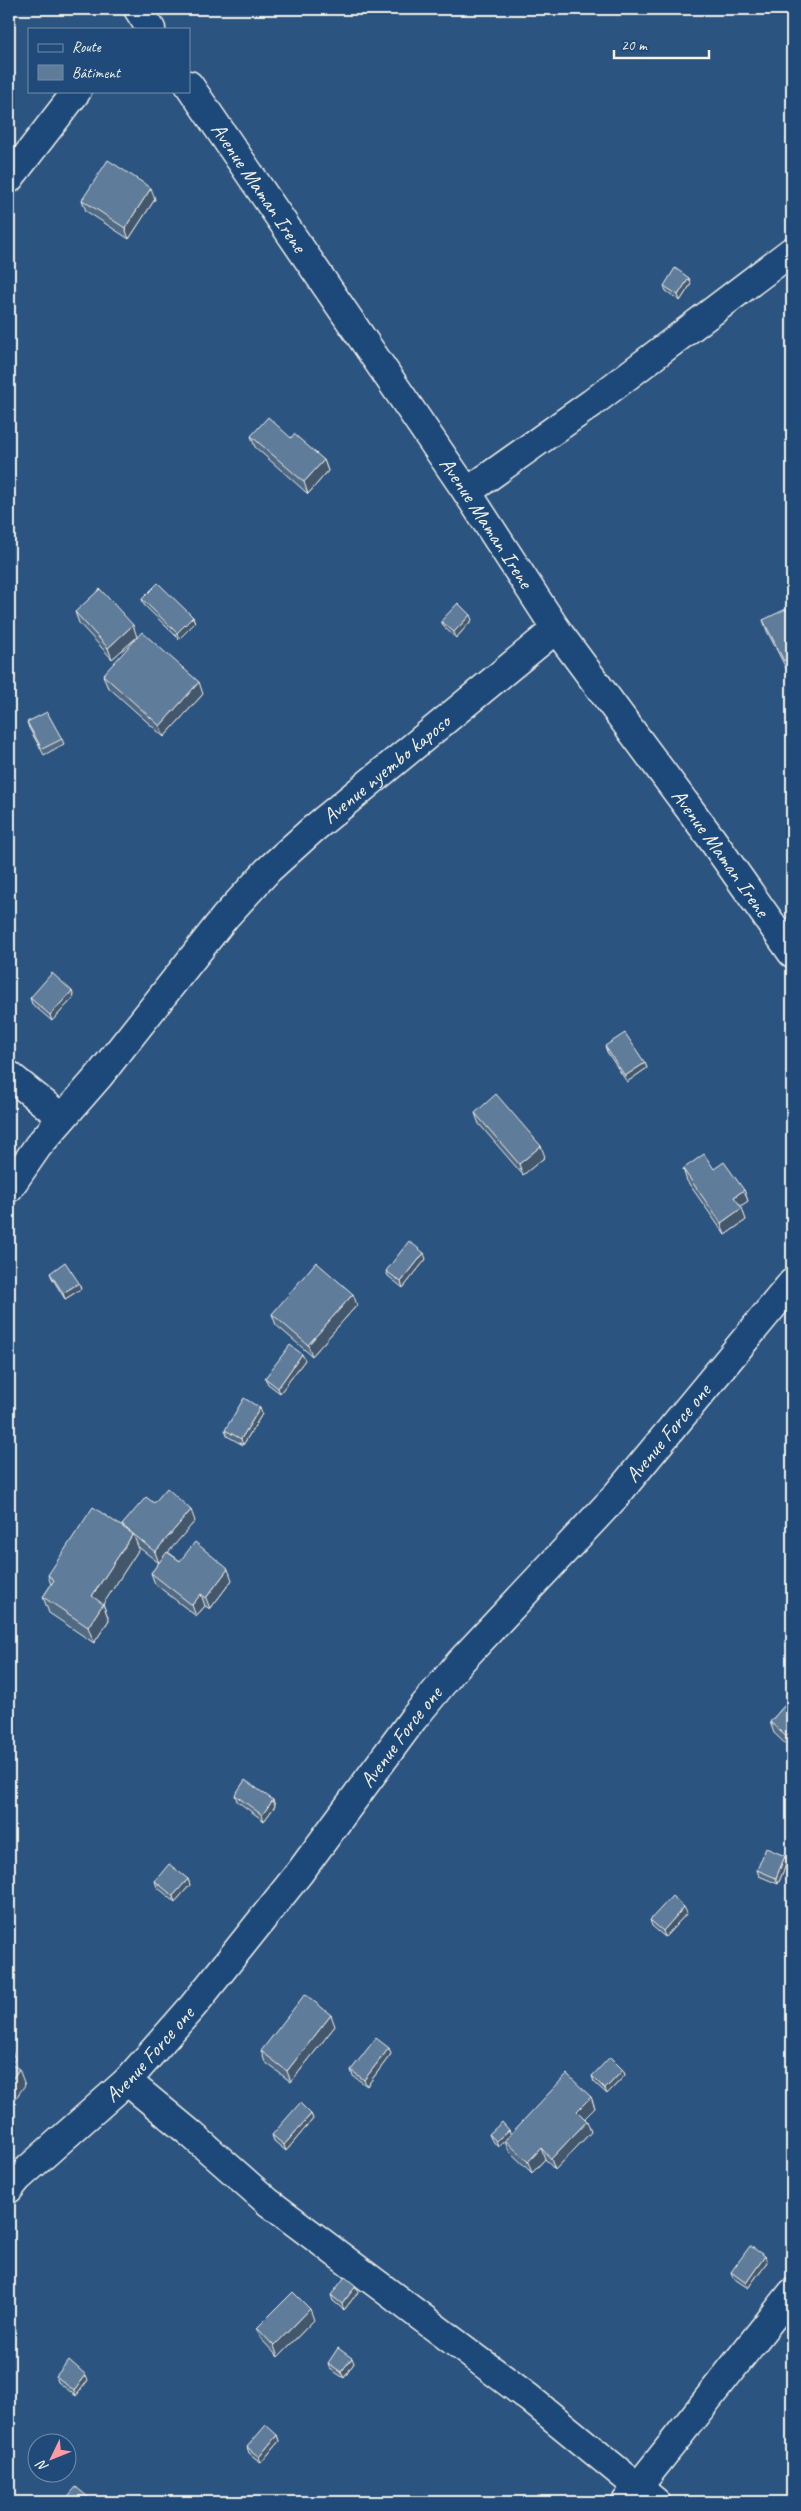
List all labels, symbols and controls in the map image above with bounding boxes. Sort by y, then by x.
legend [28,28,190,92]
scale bar [614,28,708,60]
text: 20 m [621,36,648,55]
text: Route [72,38,102,57]
text: Bâtiment [72,64,122,83]
street label: Avenue Maman Irene [205,118,314,259]
street label: Avenue Maman Irene [434,452,540,595]
street label: Avenue nyembo kaposo [317,707,457,829]
street label: Avenue Maman Irene [666,784,777,924]
street label: Avenue Force one [619,1377,718,1488]
street label: Avenue Force one [354,1679,449,1793]
street label: Avenue Force one [99,1999,201,2108]
north arrow [28,2434,78,2484]
text: N [32,2456,52,2475]

